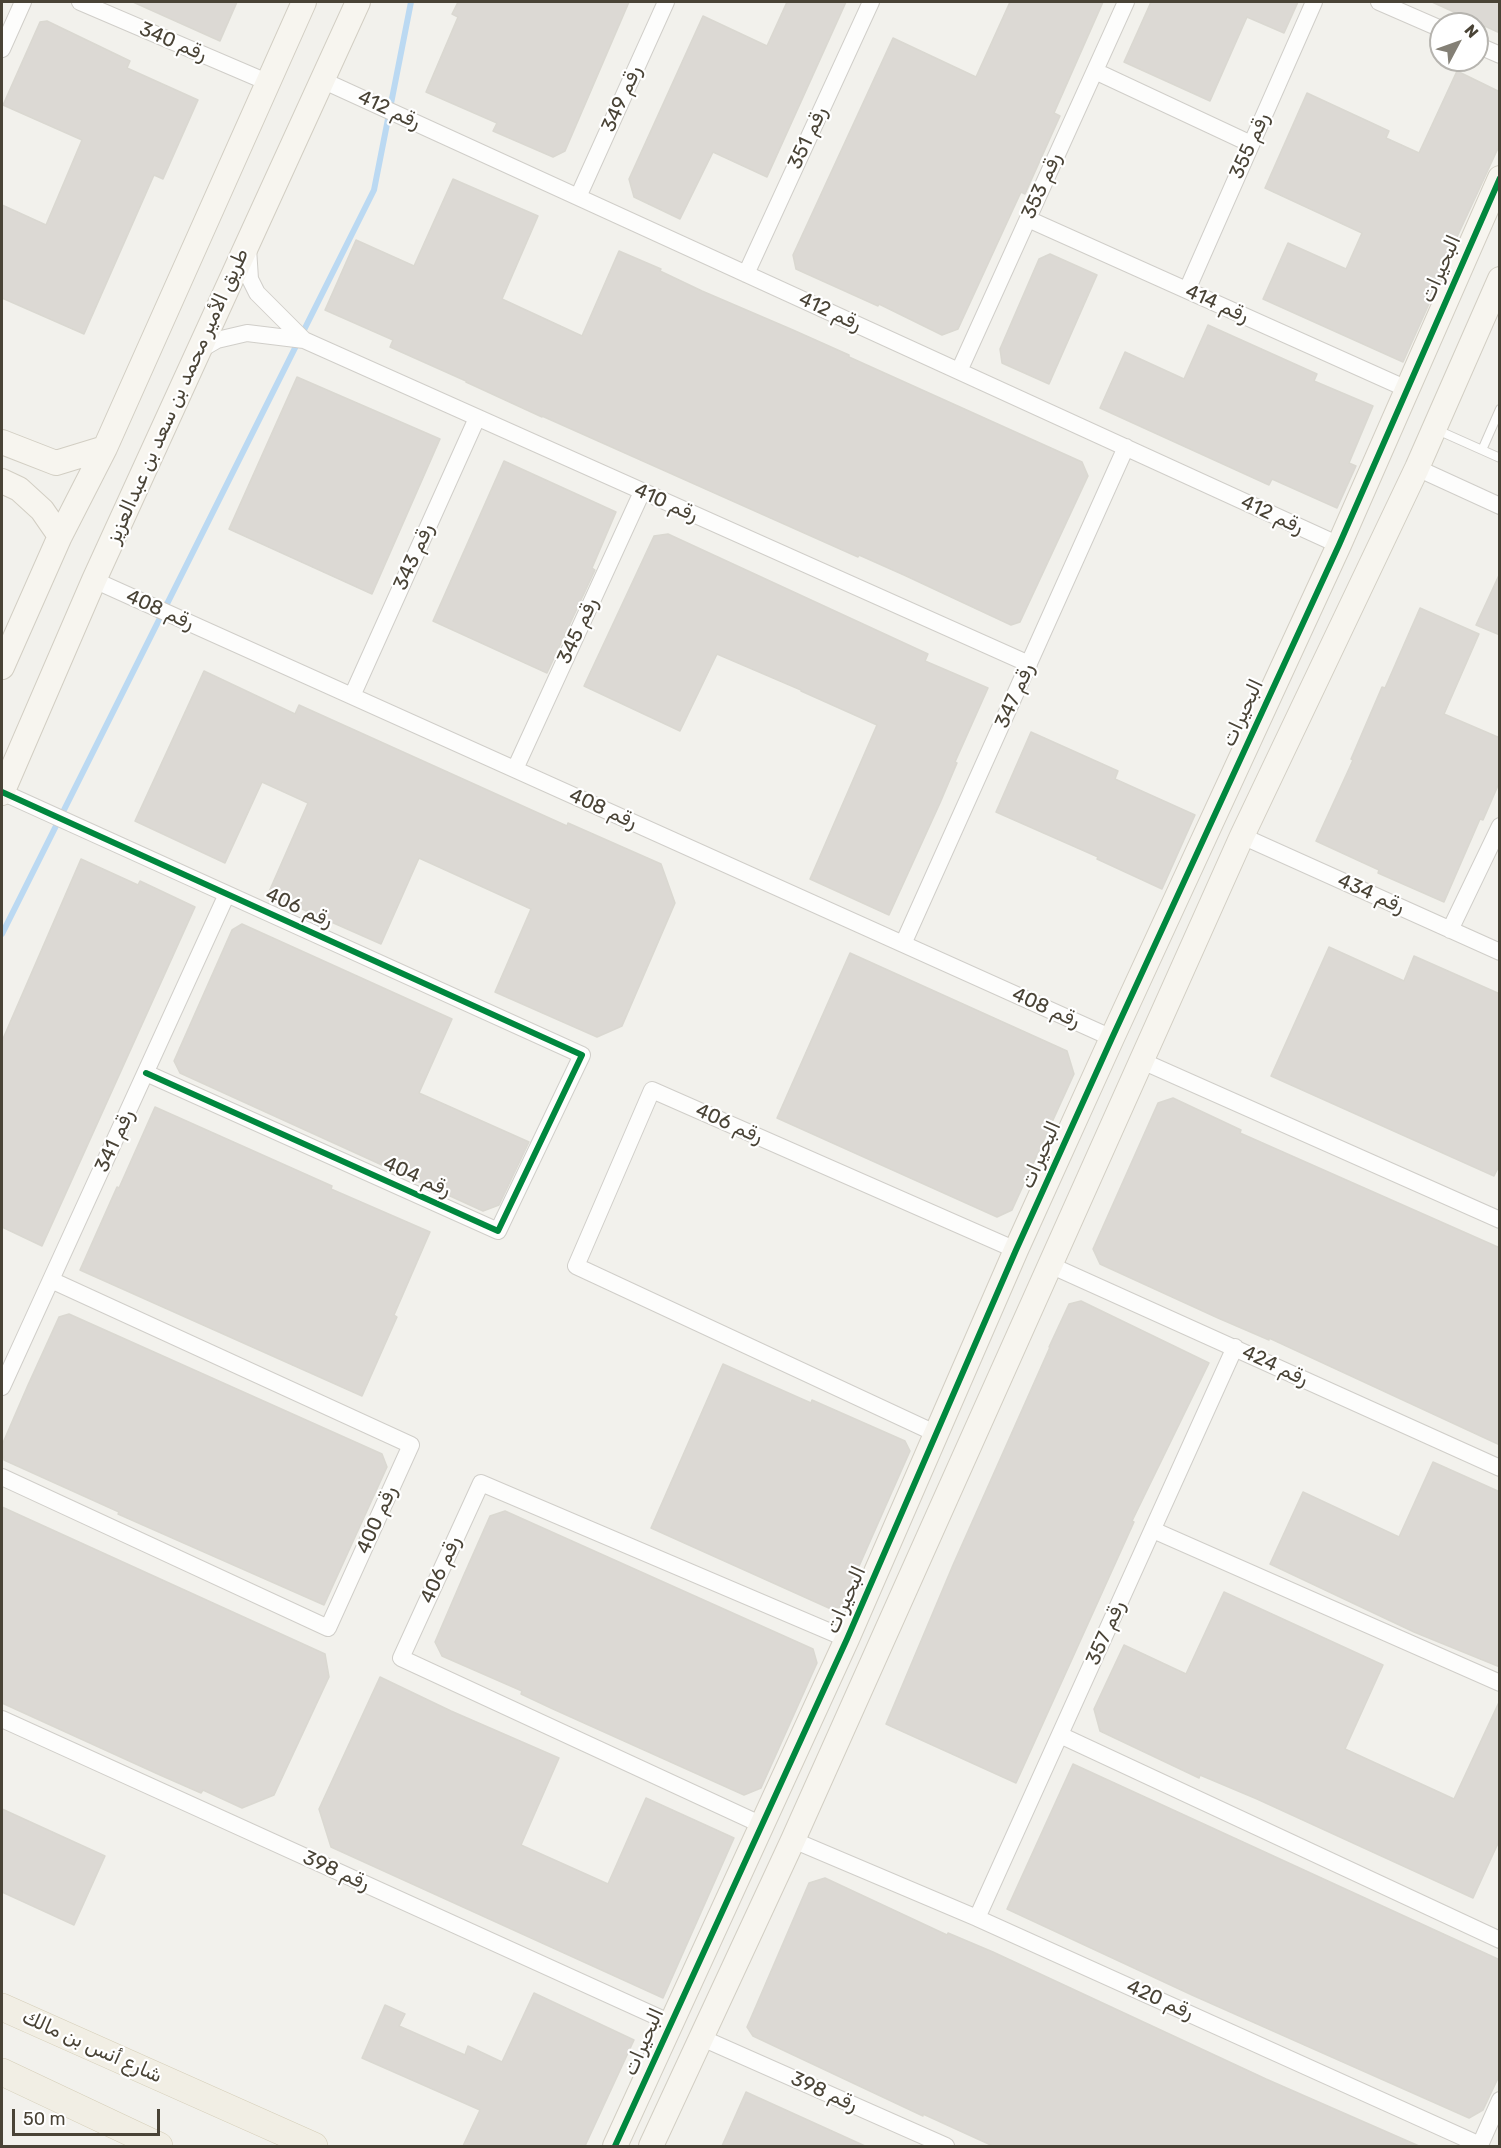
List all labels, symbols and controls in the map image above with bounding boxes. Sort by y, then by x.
north arrow [1429,12,1489,72]
street label: رقم 340 [136,17,210,67]
text: N [1461,21,1482,42]
street label: رقم 349 [597,62,647,136]
street label: رقم 412 [354,85,424,135]
street label: رقم 351 [783,103,833,173]
street label: رقم 355 [1225,109,1275,183]
street label: رقم 353 [1017,149,1067,223]
street label: البحيرات [1415,231,1467,307]
street label: طريق الأمير محمد بن سعد بن عبدالعزيز [102,245,254,547]
street label: رقم 414 [1182,279,1252,329]
street label: رقم 412 [795,287,865,337]
street label: رقم 410 [630,478,702,528]
street label: رقم 412 [1237,490,1307,540]
street label: رقم 343 [389,520,439,594]
street label: رقم 408 [122,584,198,636]
street label: رقم 345 [552,594,604,668]
street label: رقم 347 [990,660,1040,732]
street label: البحيرات [1217,675,1269,751]
street label: رقم 408 [565,783,641,835]
street label: رقم 434 [1334,869,1408,919]
street label: رقم 406 [262,883,336,933]
street label: رقم 408 [1008,982,1084,1034]
street label: رقم 406 [692,1099,766,1149]
street label: رقم 341 [90,1106,140,1176]
street label: البحيرات [1015,1117,1067,1193]
street label: رقم 404 [379,1151,455,1203]
street label: رقم 424 [1238,1340,1312,1392]
street label: رقم 400 [351,1482,403,1558]
street label: رقم 406 [416,1533,466,1607]
street label: البحيرات [820,1562,872,1638]
street label: رقم 357 [1081,1597,1131,1669]
street label: رقم 398 [299,1846,373,1896]
street label: رقم 420 [1123,1975,1197,2025]
street label: البحيرات [618,2004,670,2080]
street label: شارع أنس بن مالك [18,2005,166,2089]
street label: رقم 398 [787,2067,861,2117]
scale bar [15,2097,164,2135]
text: 50 m [23,2108,66,2130]

